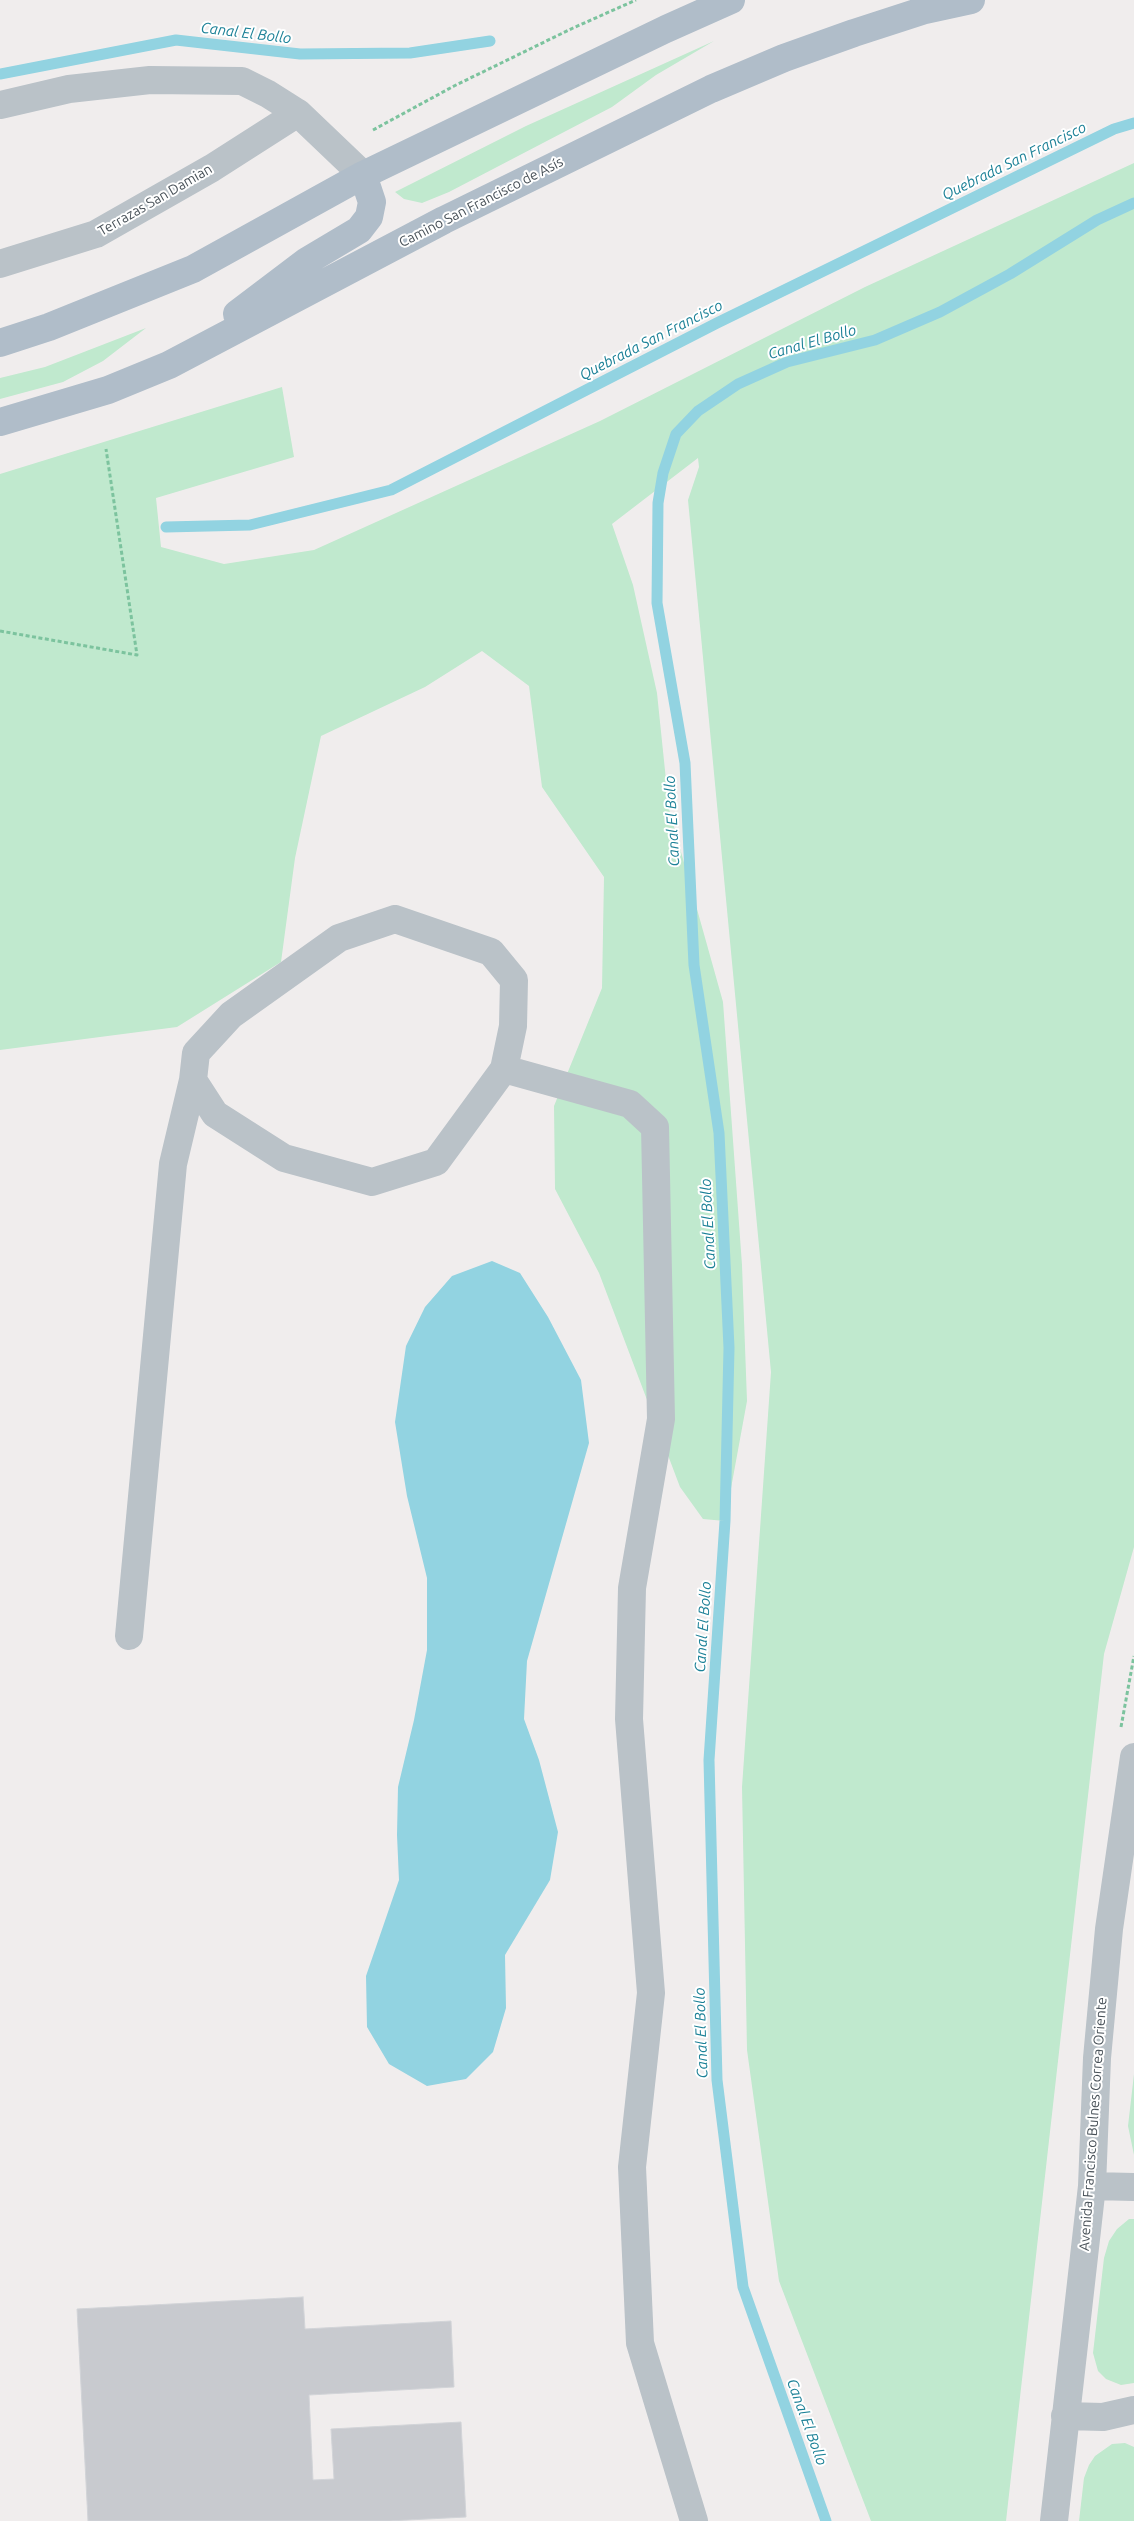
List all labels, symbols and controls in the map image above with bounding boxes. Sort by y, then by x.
water label: Canal El Bollo [200,19,292,47]
water label: Quebrada San Francisco [939,118,1089,204]
street label: Camino San Francisco de Asís [396,153,566,251]
street label: Terrazas San Damian [95,160,215,240]
water label: Quebrada San Francisco [576,296,726,384]
water label: Canal El Bollo [766,321,858,363]
water label: Canal El Bollo [661,775,683,867]
water label: Canal El Bollo [697,1178,719,1270]
water label: Canal El Bollo [691,1581,715,1673]
water label: Canal El Bollo [690,1987,712,2079]
street label: Avenida Francisco Bulnes Correa Oriente [1076,1997,1110,2251]
water label: Canal El Bollo [783,2376,831,2468]

